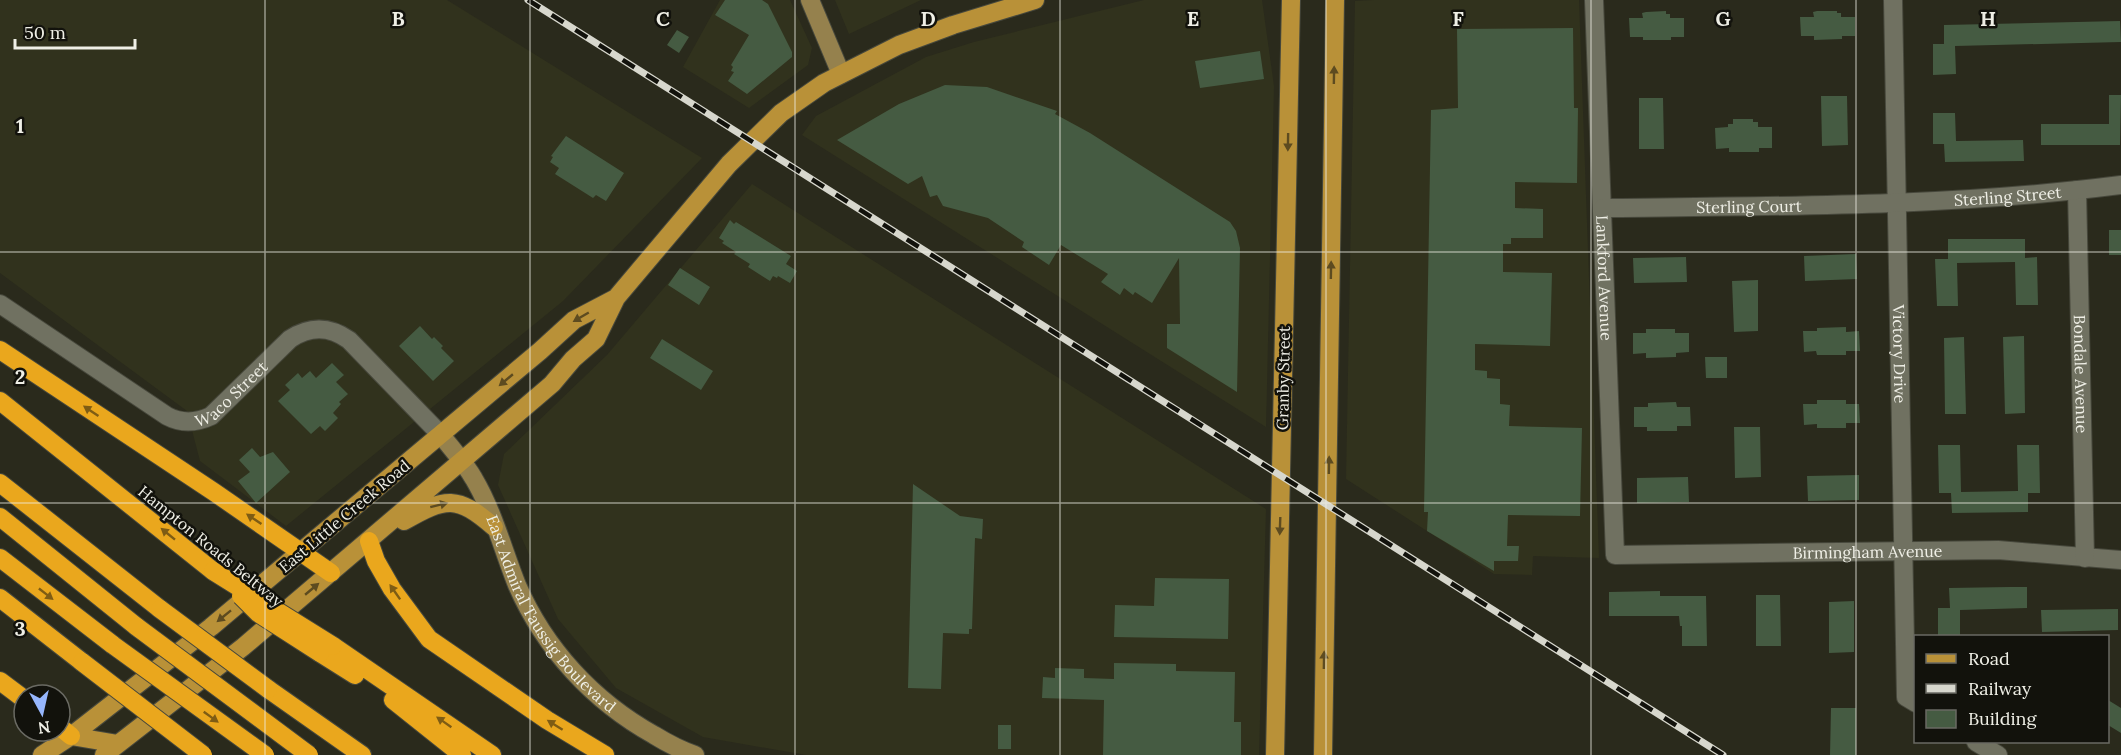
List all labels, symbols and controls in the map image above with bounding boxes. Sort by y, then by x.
text: B [391,6,405,31]
text: C [656,6,670,31]
text: D [920,6,936,31]
text: E [1187,6,1199,31]
text: F [1452,6,1464,31]
text: G [1715,6,1731,31]
text: H [1980,6,1996,31]
scale bar [15,12,135,50]
text: 50 m [24,21,66,44]
one-way arrow [1329,65,1339,84]
text: 1 [16,113,24,138]
one-way arrow [1283,133,1293,152]
street label: Sterling Street [1953,182,2063,210]
street label: Sterling Court [1696,196,1803,217]
street label: Lankford Avenue [1592,215,1617,341]
one-way arrow [1326,260,1335,279]
street label: Victory Drive [1889,303,1911,404]
one-way arrow [572,312,589,322]
street label: Bondale Avenue [2070,314,2092,434]
street label: Granby Street [1272,325,1294,430]
street label: Waco Street [192,356,272,431]
text: 2 [15,364,25,389]
one-way arrow [499,373,514,386]
one-way arrow [84,405,100,417]
street label: East Little Creek Road [274,455,414,577]
one-way arrow [1324,455,1333,474]
street label: Hampton Roads Beltway [134,481,288,611]
one-way arrow [430,499,448,509]
street label: East Admiral Taussig Boulevard [482,512,620,717]
one-way arrow [246,513,262,525]
one-way arrow [1275,517,1285,536]
one-way arrow [160,528,175,541]
street label: Birmingham Avenue [1793,541,1943,563]
one-way arrow [304,583,320,596]
one-way arrow [389,585,401,601]
one-way arrow [39,587,54,599]
one-way arrow [217,609,232,622]
text: 3 [14,616,26,641]
legend [1914,635,2109,743]
text: Road [1968,647,2010,670]
one-way arrow [1319,650,1329,669]
text: Railway [1968,677,2032,700]
north arrow [12,683,72,743]
text: Building [1968,707,2038,730]
one-way arrow [202,711,218,723]
one-way arrow [436,716,452,728]
text: N [37,717,52,739]
one-way arrow [547,719,563,730]

